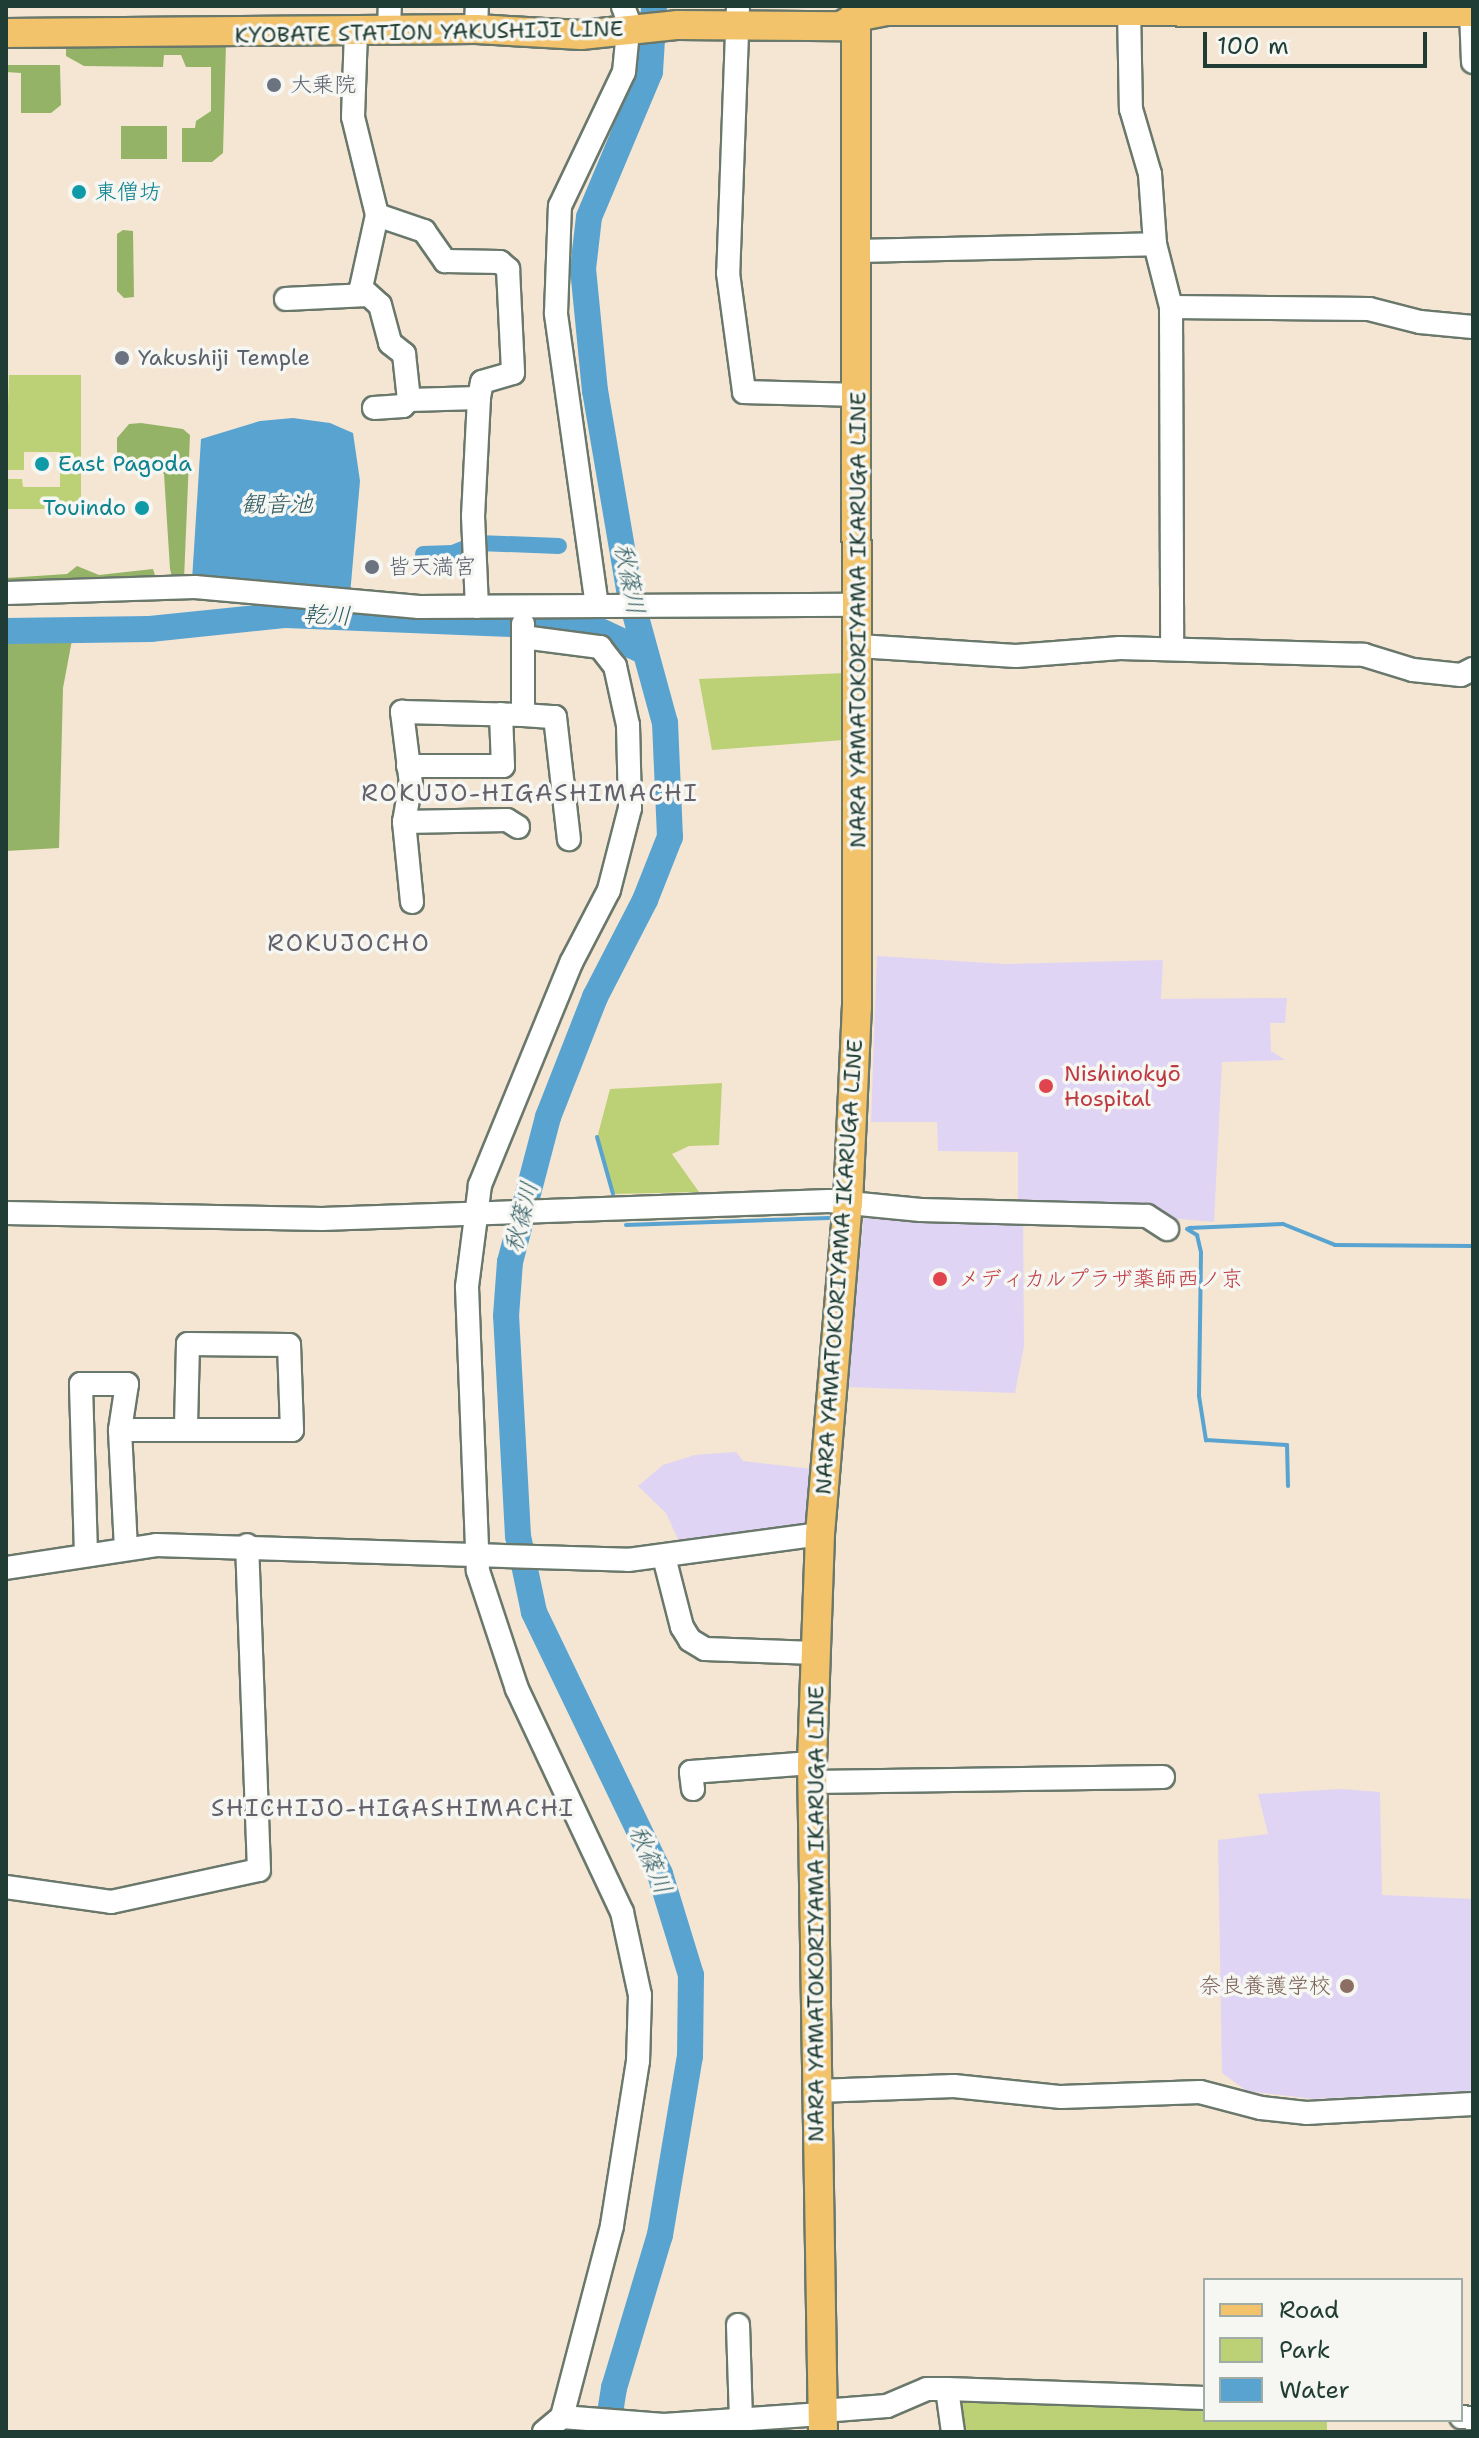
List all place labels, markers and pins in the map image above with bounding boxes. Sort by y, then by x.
place label: 大乗院 [290,72,356,98]
marker: 大乗院 [265,76,283,94]
place label: 東僧坊 [95,179,161,205]
marker: 東僧坊 [70,183,88,201]
place label: Yakushiji Temple [138,345,310,371]
marker: Yakushiji Temple [113,349,131,367]
place label: East Pagoda [58,451,192,477]
marker: East Pagoda [33,455,51,473]
place label: Touindo [43,495,126,521]
marker: Touindo [133,499,151,517]
place label: 皆天満宮 [388,554,476,580]
marker: 皆天満宮 [363,558,381,576]
place label: Nishinokyō Hospital [1064,1060,1181,1112]
marker: Nishinokyō Hospital [1035,1075,1057,1097]
place label: メディカルプラザ薬師西ノ京 [958,1266,1244,1292]
marker: メディカルプラザ薬師西ノ京 [929,1268,951,1290]
place label: 奈良養護学校 [1199,1973,1331,1999]
marker: 奈良養護学校 [1338,1977,1356,1995]

